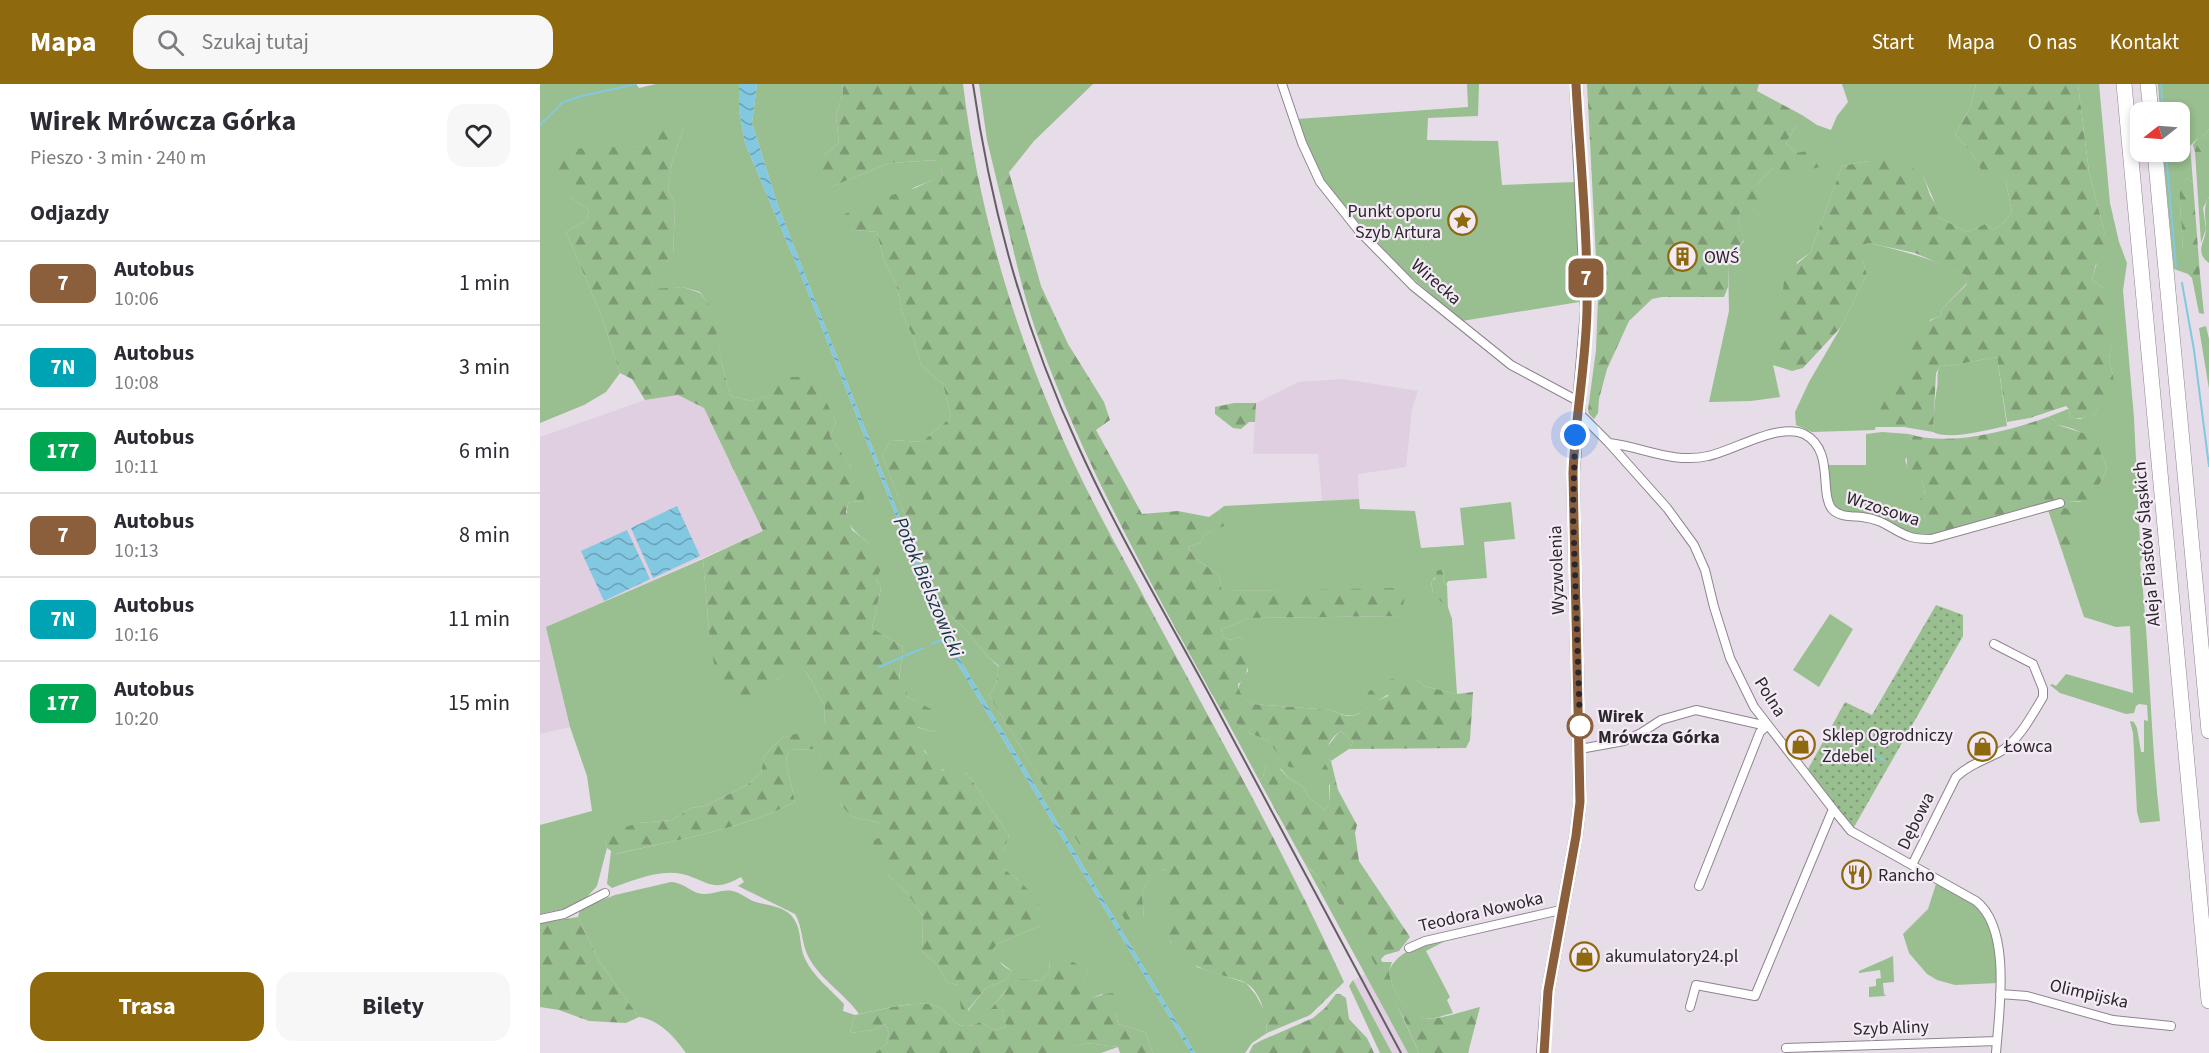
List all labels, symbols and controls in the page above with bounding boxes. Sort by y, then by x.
search box [133,15,553,69]
text: Mapa [30,22,97,62]
icon: search [154,26,187,59]
text: Szukaj tutaj [202,26,309,58]
text: Start [1872,27,1914,57]
text: Mapa [1947,27,1995,57]
text: O nas [2028,27,2077,57]
text: Kontakt [2110,27,2179,57]
text: Wirek Mrówcza Górka [30,101,296,141]
north arrow [2130,102,2190,162]
map controls [2130,102,2190,162]
button: heart [447,104,510,167]
text: Pieszo · 3 min · 240 m [30,144,206,172]
text: Odjazdy [30,197,109,229]
place label: Punkt oporu Szyb Artura [1347,199,1441,245]
place icon: Punkt oporu Szyb Artura [1446,205,1478,237]
building icon: OWŚ [1667,241,1699,273]
place label: OWŚ [1704,245,1739,270]
text: Autobus [114,253,194,285]
street label: Wirecka [1405,253,1467,311]
line badge: 7 [1566,258,1606,298]
text: 7 [1580,263,1592,293]
text: 1 min [459,267,510,299]
text: 7 [57,268,69,298]
text: 10:06 [114,285,159,313]
text: Autobus [114,337,194,369]
text: 3 min [459,351,510,383]
text: 7N [50,352,76,382]
text: 10:08 [114,369,159,397]
your location [1560,420,1590,450]
text: Autobus [114,421,194,453]
text: 6 min [459,435,510,467]
text: 177 [46,436,80,466]
text: 10:11 [114,453,159,481]
street label: Aleja Piastów Śląskich [2127,460,2167,628]
street label: Wrzosowa [1843,485,1923,533]
text: Autobus [114,505,194,537]
water label: Potok Bielszowicki [886,513,970,662]
text: 8 min [459,519,510,551]
text: 7 [57,520,69,550]
street label: Wyzwolenia [1543,525,1571,615]
text: 10:13 [114,537,159,565]
text: Autobus [114,589,194,621]
text: 11 min [448,603,510,635]
text: 7N [50,604,76,634]
text: 10:16 [114,621,159,649]
street label: Polna [1748,672,1792,722]
text: Autobus [114,673,194,705]
text: 15 min [448,687,510,719]
text: 177 [46,688,80,718]
place label: Wirek Mrówcza Górka [1598,704,1720,750]
text: 10:20 [114,705,159,733]
marker: Wirek Mrówcza Górka [1567,713,1593,739]
place label: Sklep Ogrodniczy Zdebel [1822,723,1954,769]
shop icon: Sklep Ogrodniczy Zdebel [1785,729,1817,761]
shop icon: Łowca [1967,730,1999,762]
place label: Łowca [2003,734,2052,759]
street label: Dębowa [1891,788,1941,854]
restaurant icon: Rancho [1841,859,1873,891]
place label: Rancho [1878,863,1935,888]
street label: Teodora Nowoka [1416,886,1546,938]
shop icon: akumulatory24.pl [1568,940,1600,972]
place label: akumulatory24.pl [1605,944,1738,969]
button: Trasa [30,972,264,1041]
button: Bilety [276,972,510,1041]
street label: Olimpijska [2047,973,2131,1015]
street label: Szyb Aliny [1852,1014,1930,1042]

